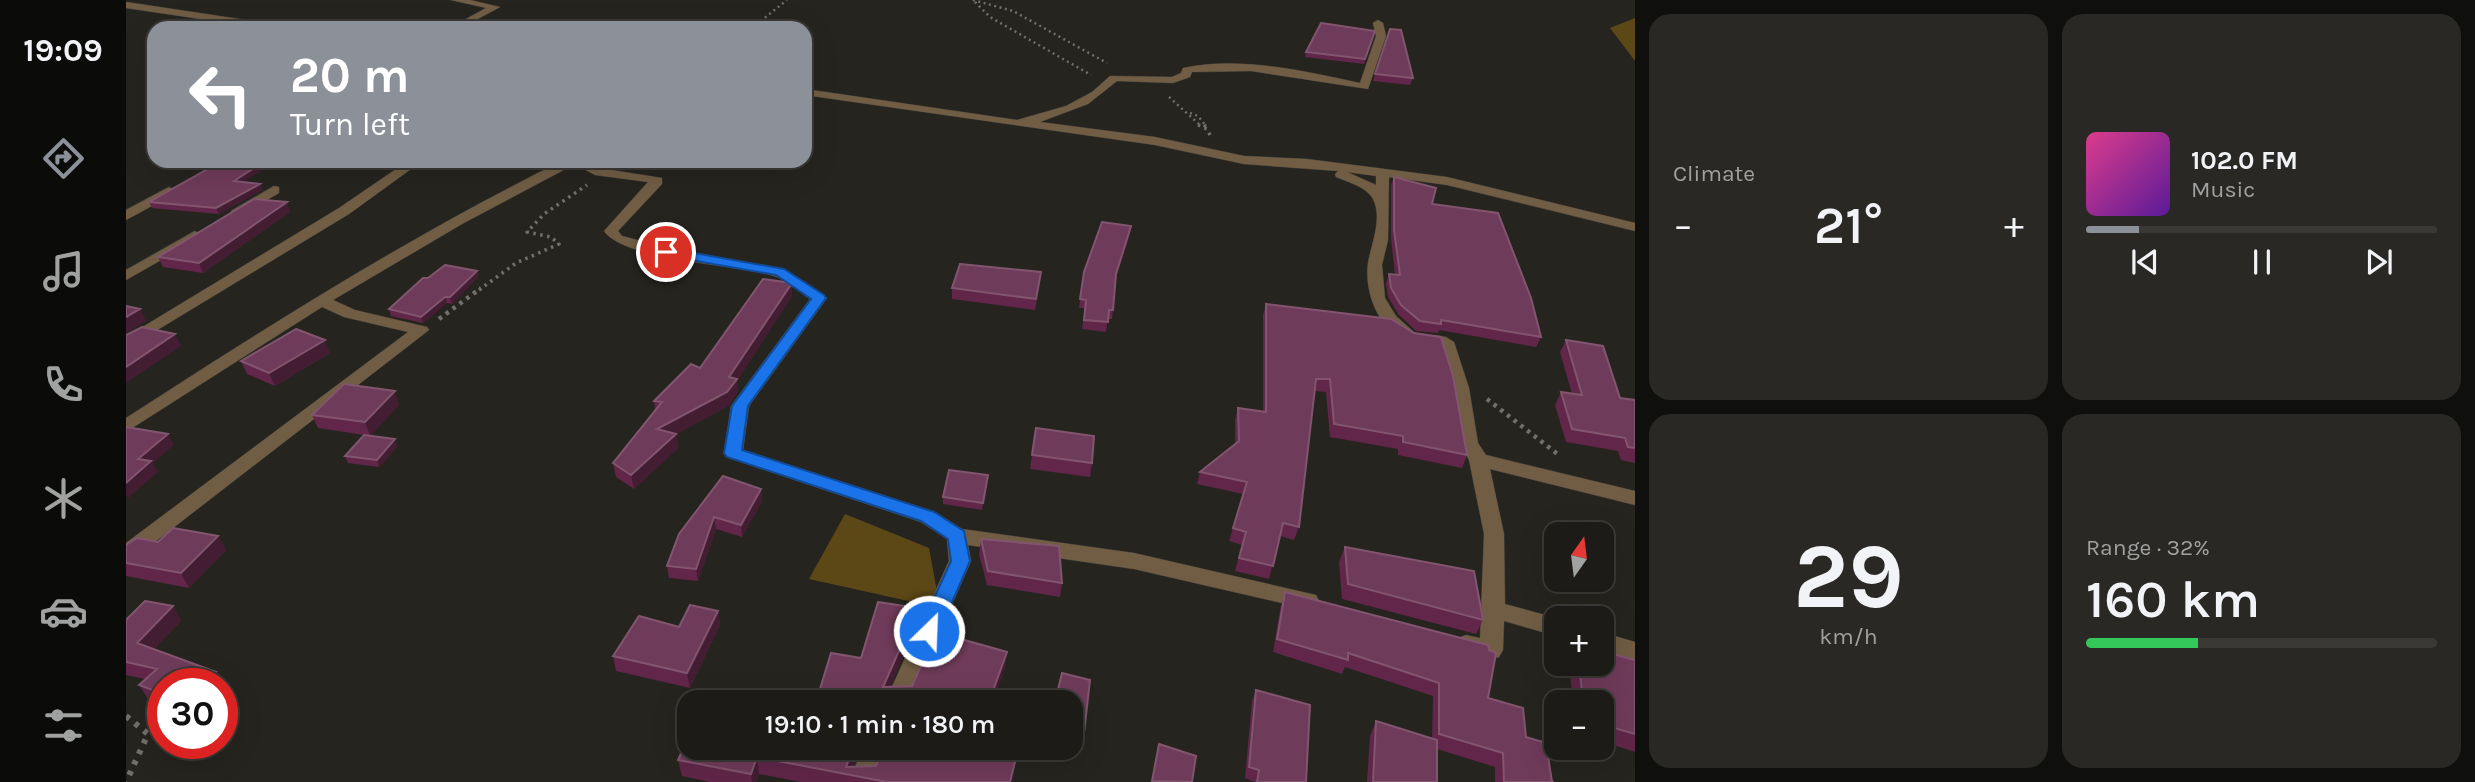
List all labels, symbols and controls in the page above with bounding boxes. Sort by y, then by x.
text: 19:09 [23,32,103,69]
text: 20 m [290,47,410,104]
icon: left [175,49,266,140]
text: Turn left [290,106,410,143]
icon: directions [39,134,88,183]
text: 102.0 FM [2191,145,2298,176]
text: Climate [1673,160,1755,187]
text: Music [2191,176,2255,203]
text: 21° [1814,195,1883,256]
text: − [1673,203,1693,248]
text: + [2004,203,2024,248]
pin [636,222,696,282]
icon: arrive [647,233,685,271]
icon: previous [2126,243,2164,281]
icon: pause [2243,243,2281,281]
icon: next [2360,243,2398,281]
icon: music [39,247,88,296]
icon: phone [39,360,88,409]
icon: climate [39,474,88,523]
north arrow [1544,522,1614,592]
map controls [1544,522,1614,760]
text: 29 [1793,524,1904,630]
text: Range · 32% [2086,534,2210,561]
text: 160 km [2086,569,2260,630]
icon: car [39,587,88,636]
position arrow [892,594,966,668]
button: + [1544,606,1614,676]
text: km/h [1819,623,1878,650]
speed limit sign: 30 [147,668,238,759]
button: − [1544,690,1614,760]
icon: filters [39,701,88,750]
text: 19:10 · 1 min · 180 m [765,709,995,740]

